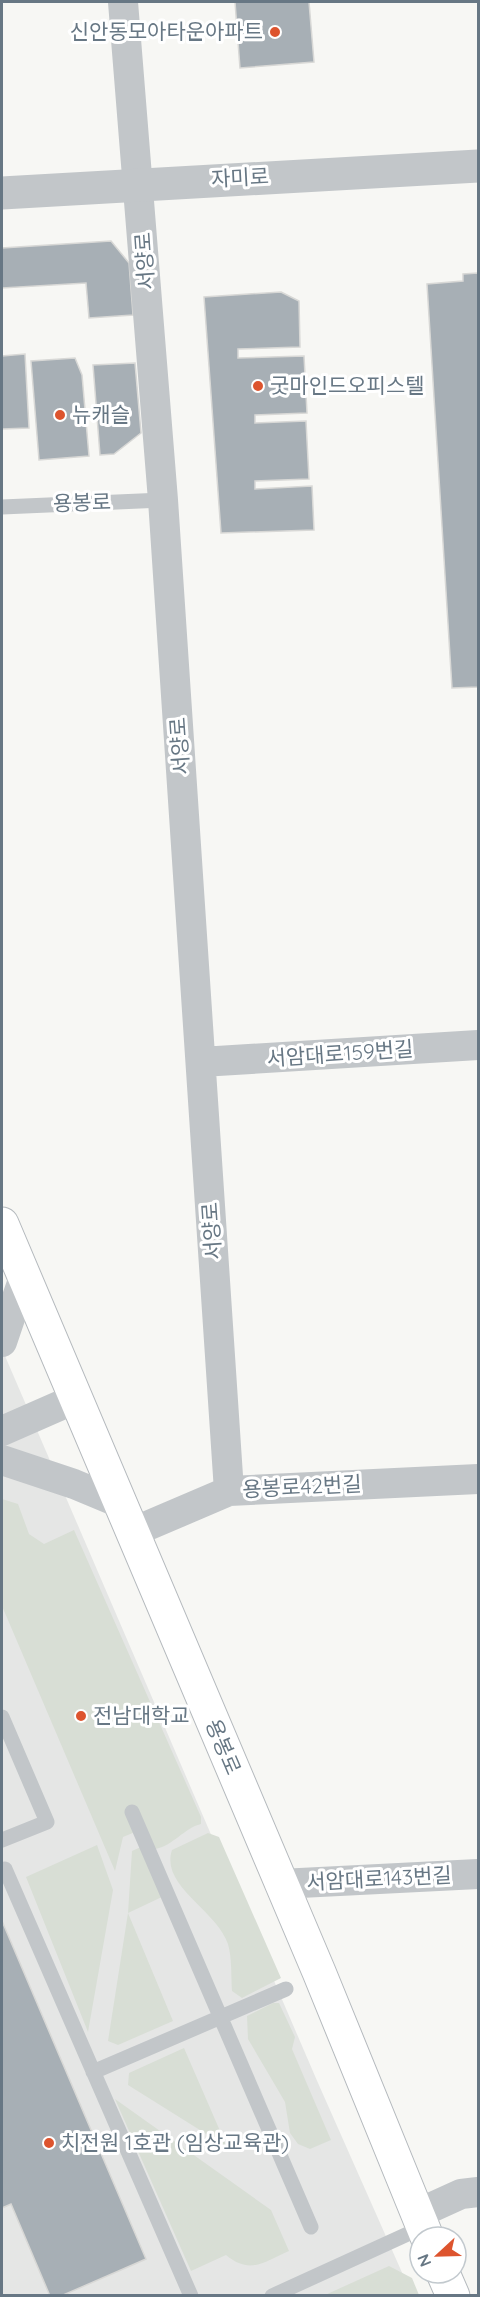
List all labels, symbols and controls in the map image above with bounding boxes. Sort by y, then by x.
place label: 신안동모아타운아파트 [70,18,263,44]
marker: 신안동모아타운아파트 [268,25,282,39]
street label: 자미로 [210,163,270,192]
street label: 서양로 [129,231,159,291]
place label: 굿마인드오피스텔 [270,372,425,398]
marker: 굿마인드오피스텔 [251,379,265,393]
place label: 뉴캐슬 [72,401,130,427]
marker: 뉴캐슬 [53,408,67,422]
street label: 용봉로 [53,488,111,516]
street label: 서양로 [164,716,194,776]
street label: 서암대로159번길 [266,1035,414,1071]
street label: 서양로 [196,1201,226,1261]
street label: 용봉로42번길 [242,1470,362,1502]
place label: 전남대학교 [93,1702,190,1728]
marker: 전남대학교 [74,1709,88,1723]
street label: 용봉로 [201,1715,247,1778]
street label: 서암대로143번길 [306,1861,452,1895]
place label: 치전원 1호관 (임상교육관) [61,2129,289,2155]
marker: 치전원 1호관 (임상교육관) [42,2136,56,2150]
north arrow [408,2225,468,2285]
text: N [413,2251,436,2270]

